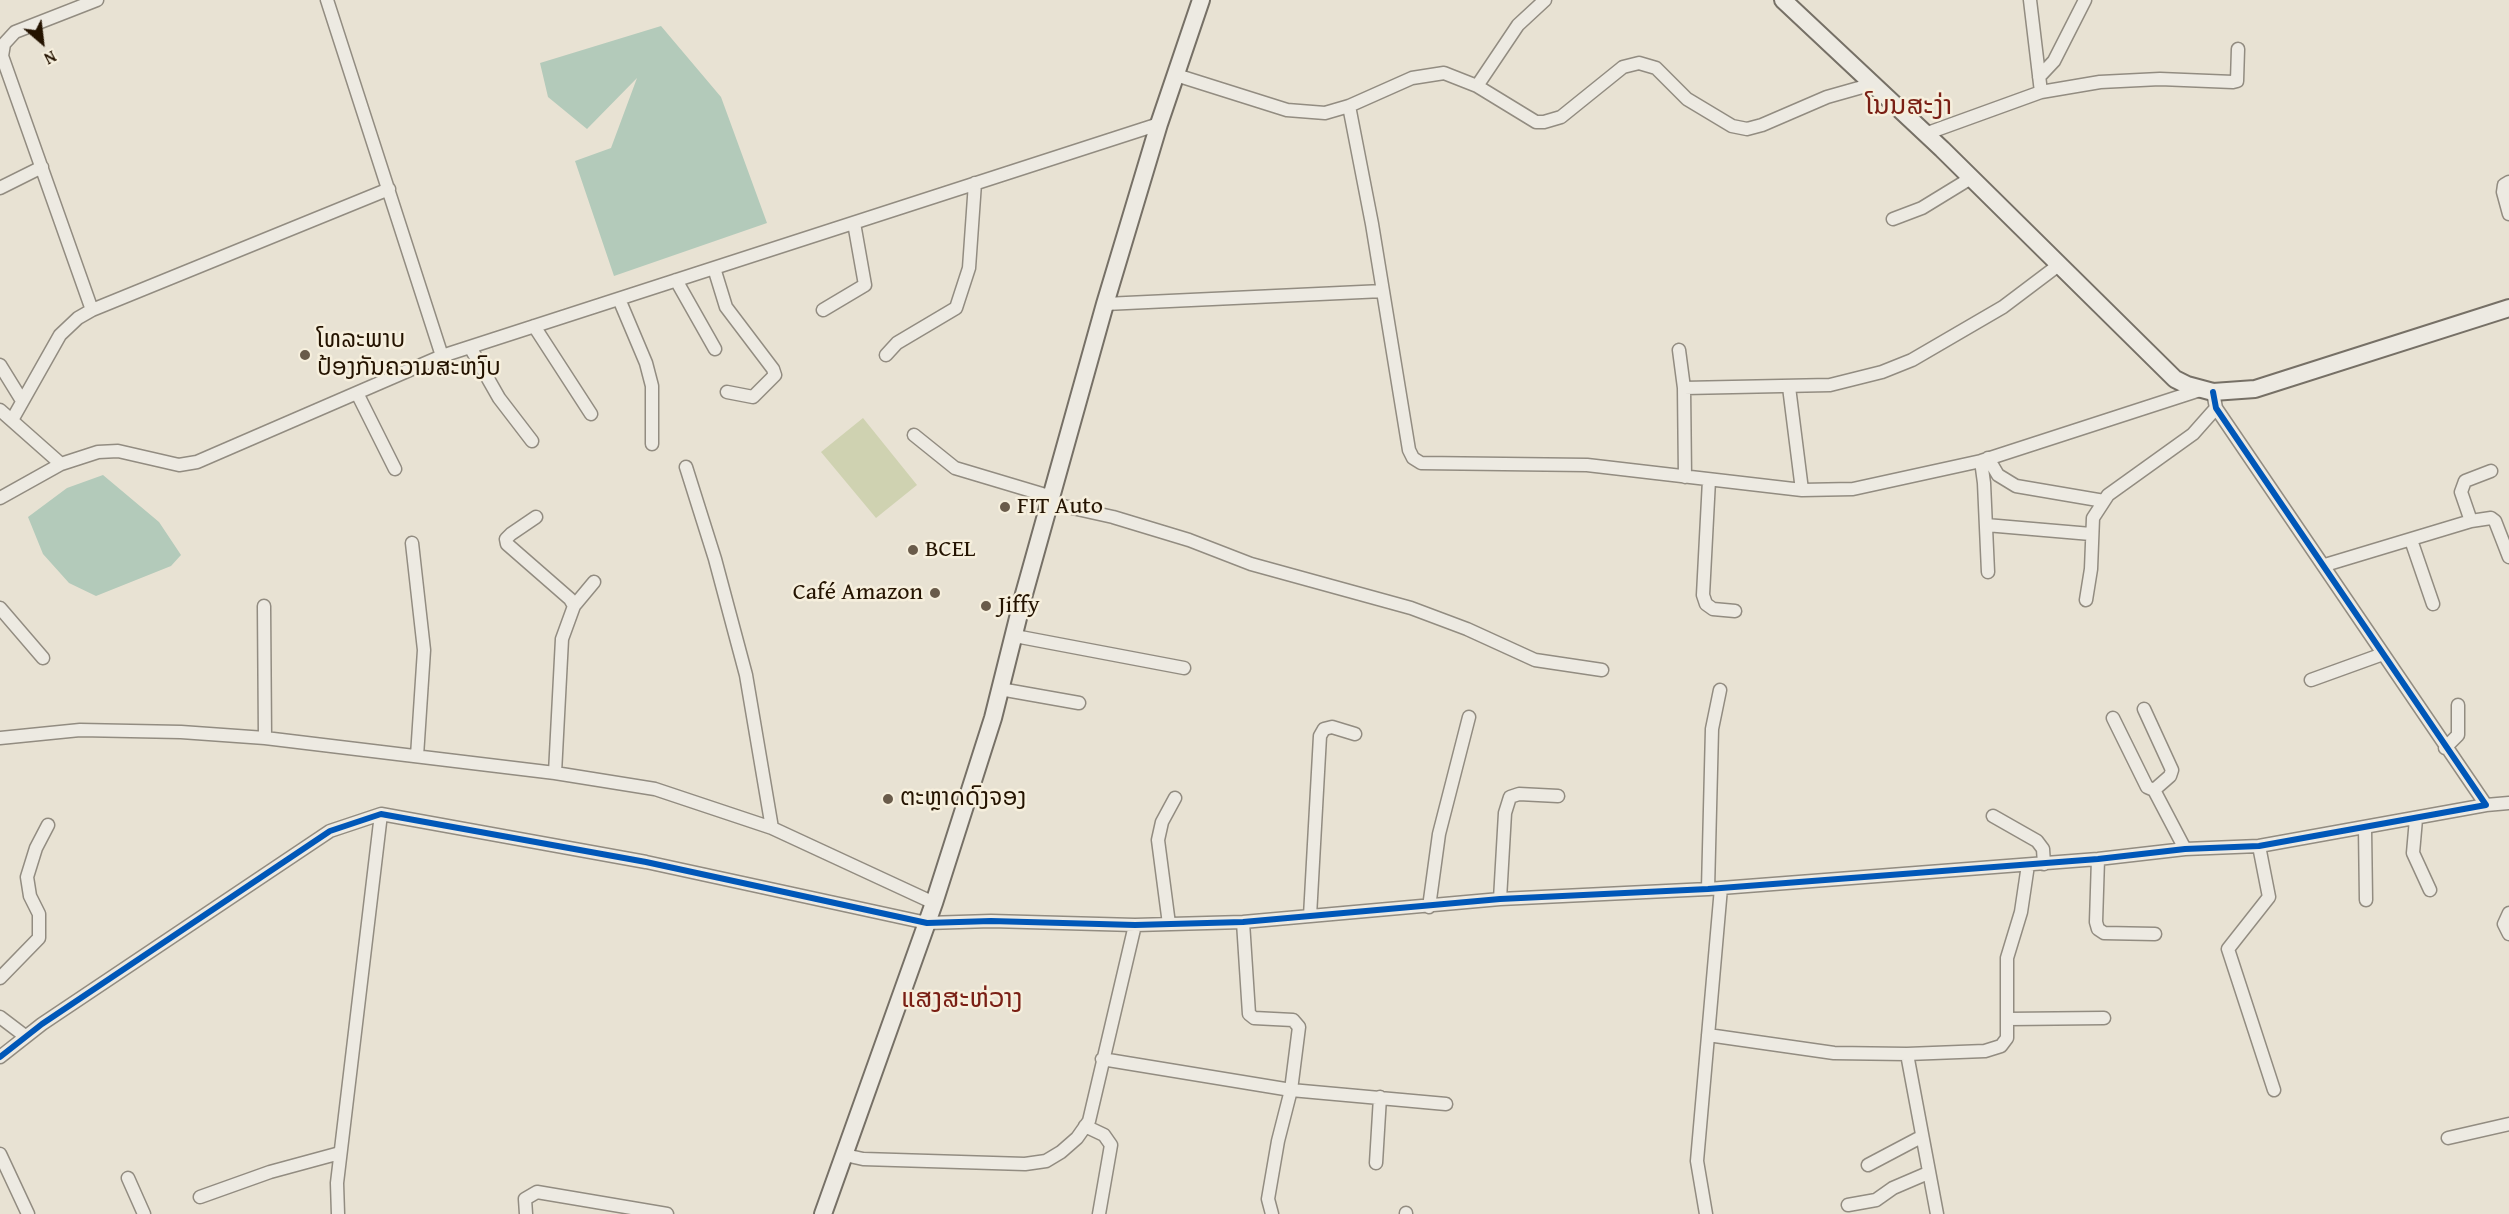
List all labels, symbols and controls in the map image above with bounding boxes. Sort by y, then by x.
north arrow [12,12,72,72]
text: N [40,45,61,71]
district label: ໂນນສະງ່າ [1866,91,1952,123]
place label: ໂທລະພາບ ປ້ອງກັນຄວາມສະຫງົບ [317,327,501,383]
marker: ໂທລະພາບ ປ້ອງກັນຄວາມສະຫງົບ [298,348,312,362]
place label: FIT Auto [1017,493,1103,521]
marker: FIT Auto [998,500,1012,514]
place label: BCEL [925,536,975,564]
marker: BCEL [906,543,920,557]
place label: Café Amazon [793,579,923,607]
marker: Café Amazon [928,586,942,600]
place label: Jiffy [998,592,1040,620]
marker: Jiffy [979,599,993,613]
place label: ຕະຫຼາດດົງຈອງ [900,785,1026,813]
marker: ຕະຫຼາດດົງຈອງ [881,792,895,806]
district label: ແສງສະຫ່ວາງ [901,984,1023,1016]

